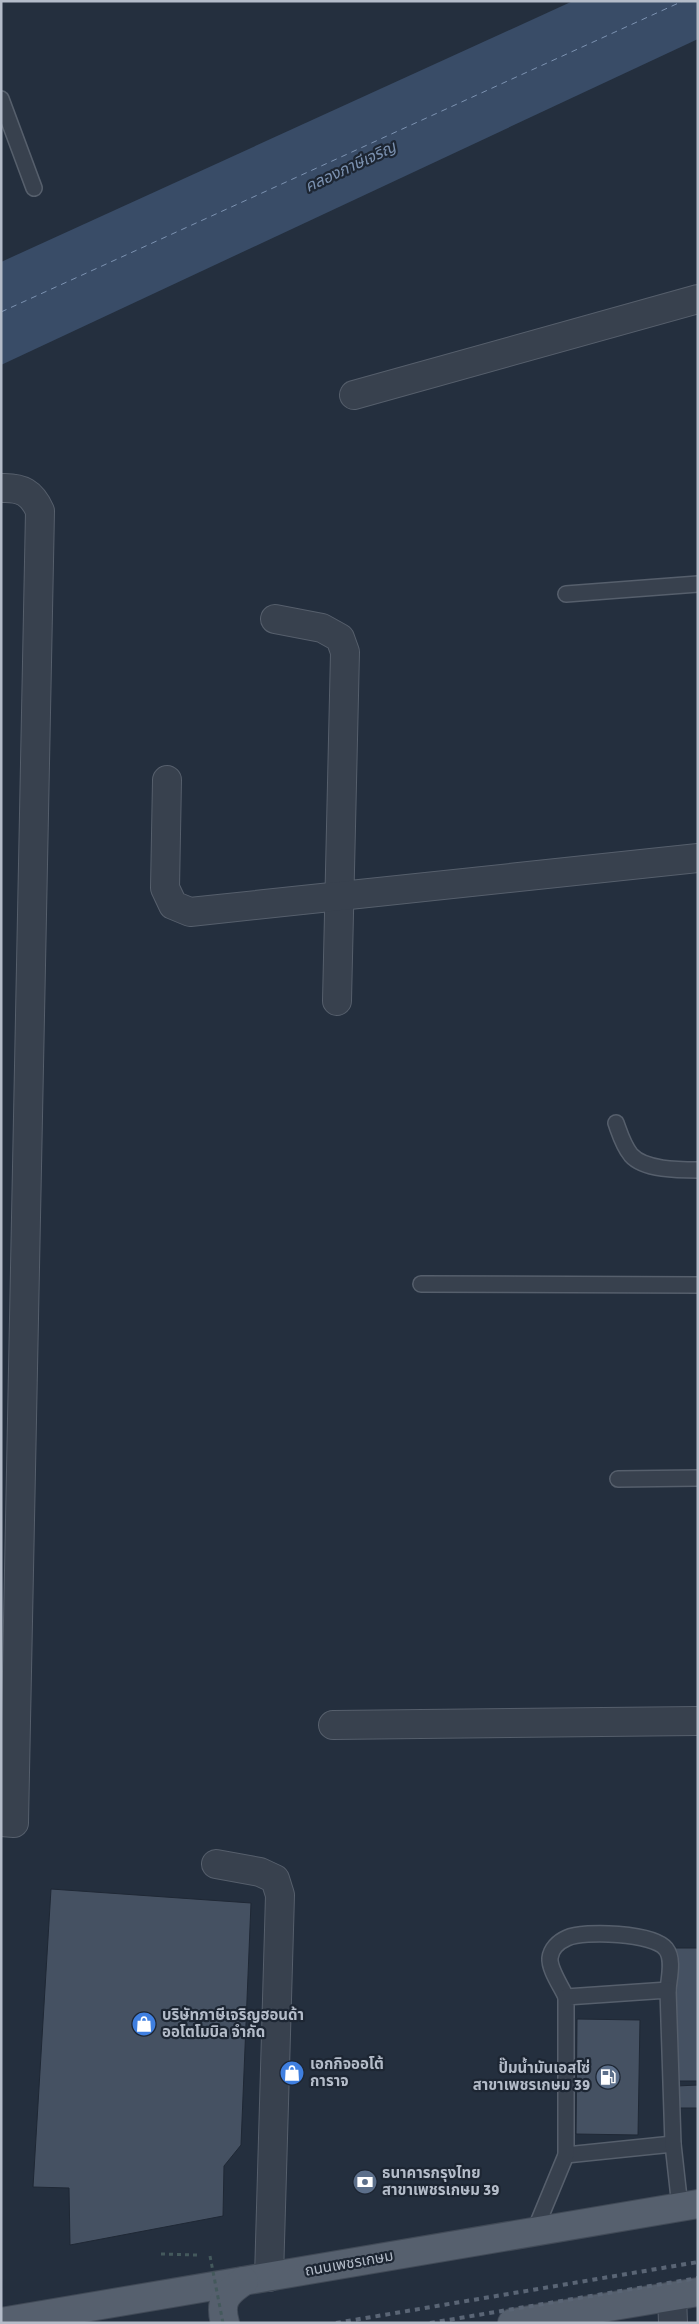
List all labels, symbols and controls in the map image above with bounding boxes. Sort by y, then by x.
water label: คลองภาษีเจริญ [302,136,400,197]
place label: บริษัทภาษีเจริญฮอนด้า ออโตโมบิล จำกัด [162,2006,304,2041]
shop icon: บริษัทภาษีเจริญฮอนด้า ออโตโมบิล จำกัด [131,2011,157,2037]
place label: เอกกิจออโต้ การาจ [310,2055,384,2090]
place label: ปั๊มน้ำมันเอสโซ่ สาขาเพชรเกษม 39 [473,2057,590,2094]
shop icon: เอกกิจออโต้ การาจ [279,2060,305,2086]
fuel station icon: ปั๊มน้ำมันเอสโซ่ สาขาเพชรเกษม 39 [595,2064,621,2090]
place label: ธนาคารกรุงไทย สาขาเพชรเกษม 39 [382,2164,499,2199]
bank icon: ธนาคารกรุงไทย สาขาเพชรเกษม 39 [352,2169,378,2195]
street label: ถนนเพชรเกษม [303,2246,395,2280]

